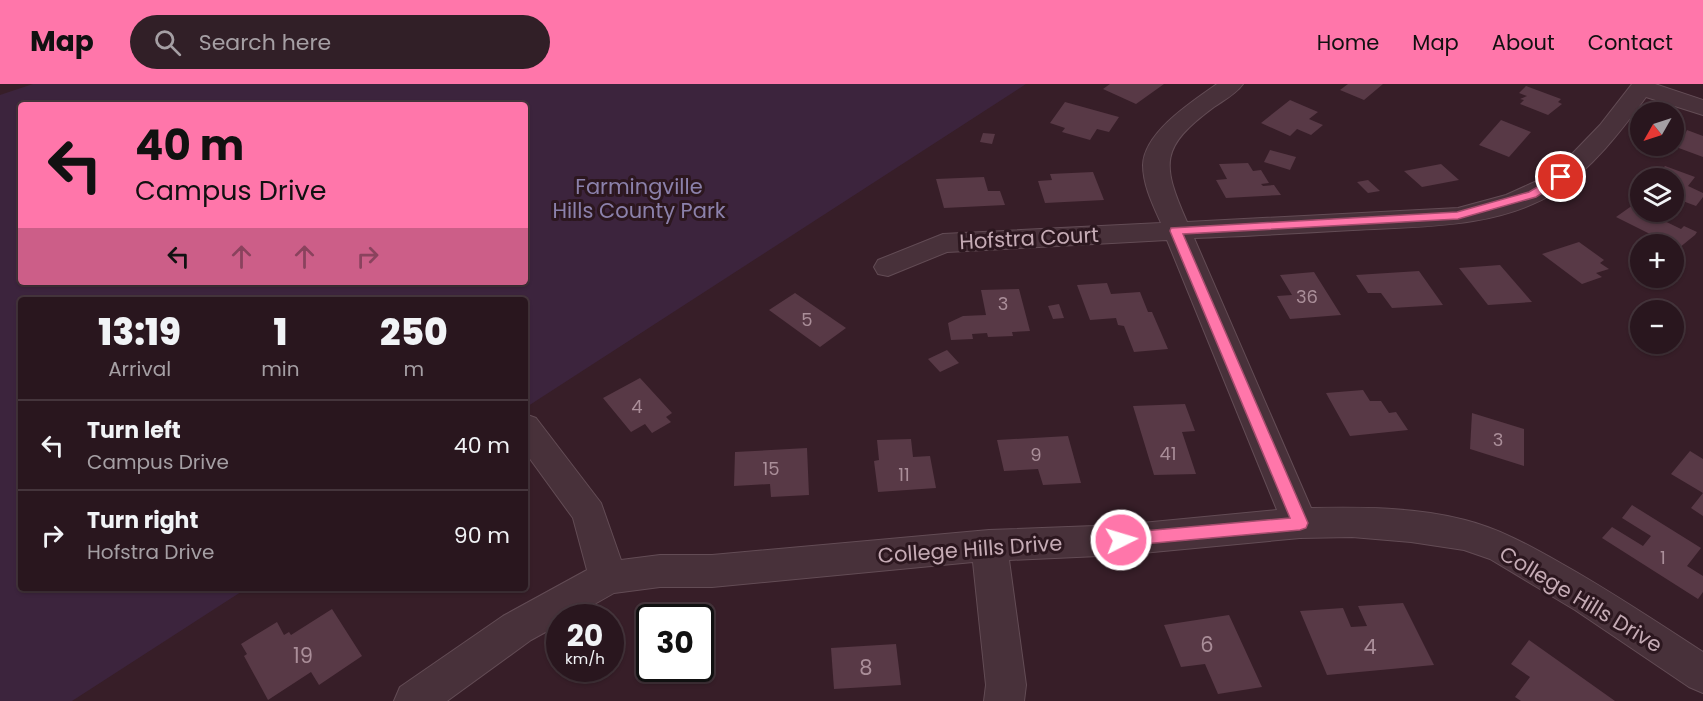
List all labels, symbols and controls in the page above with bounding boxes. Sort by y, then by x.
search box [130,15,550,69]
text: Map [30,22,94,61]
icon: search [151,26,184,59]
text: Search here [199,27,331,58]
text: Home [1317,28,1379,57]
text: Map [1412,28,1459,57]
text: About [1492,28,1555,57]
text: Contact [1588,28,1673,57]
north arrow [1630,102,1684,156]
map controls [1630,102,1684,354]
text: 40 m [135,116,244,175]
icon: left [36,126,114,204]
pin [1535,151,1586,202]
icon: arrive [1544,160,1577,193]
button: layers [1630,168,1684,222]
text: Campus Drive [135,172,326,209]
park label: Farmingville Hills County Park [552,172,726,225]
street label: Hofstra Court [958,220,1100,256]
button: + [1630,234,1684,288]
icon: left [162,240,195,273]
icon: ahead [225,240,258,273]
icon: ahead [288,240,321,273]
icon: right [351,240,384,273]
house number: 36 [1296,284,1318,309]
house number: 3 [998,291,1008,316]
button: − [1630,300,1684,354]
text: 13:19 [98,307,181,358]
text: 1 [273,307,287,358]
text: 250 [380,307,448,358]
house number: 5 [801,307,813,332]
text: Arrival [108,355,171,383]
text: min [261,355,300,383]
text: m [403,355,424,383]
house number: 4 [631,394,643,419]
text: Turn left [87,415,181,446]
house number: 3 [1493,427,1503,452]
icon: left [36,429,69,462]
text: 40 m [454,430,510,461]
house number: 41 [1159,441,1177,466]
house number: 9 [1030,442,1042,467]
text: Campus Drive [87,448,229,476]
house number: 15 [762,456,780,481]
house number: 11 [898,462,910,487]
text: Turn right [87,505,198,536]
position arrow [1089,508,1153,572]
icon: right [36,519,69,552]
text: 90 m [454,520,510,551]
street label: College Hills Drive [877,528,1063,570]
text: Hofstra Drive [87,538,214,566]
street label: College Hills Drive [1494,539,1668,659]
house number: 1 [1660,545,1666,570]
speed limit sign: 30 [636,604,714,682]
text: 20 [567,614,603,657]
house number: 6 [1200,630,1214,659]
house number: 4 [1363,632,1377,661]
house number: 19 [293,641,313,670]
text: km/h [565,648,605,669]
house number: 8 [859,653,873,682]

